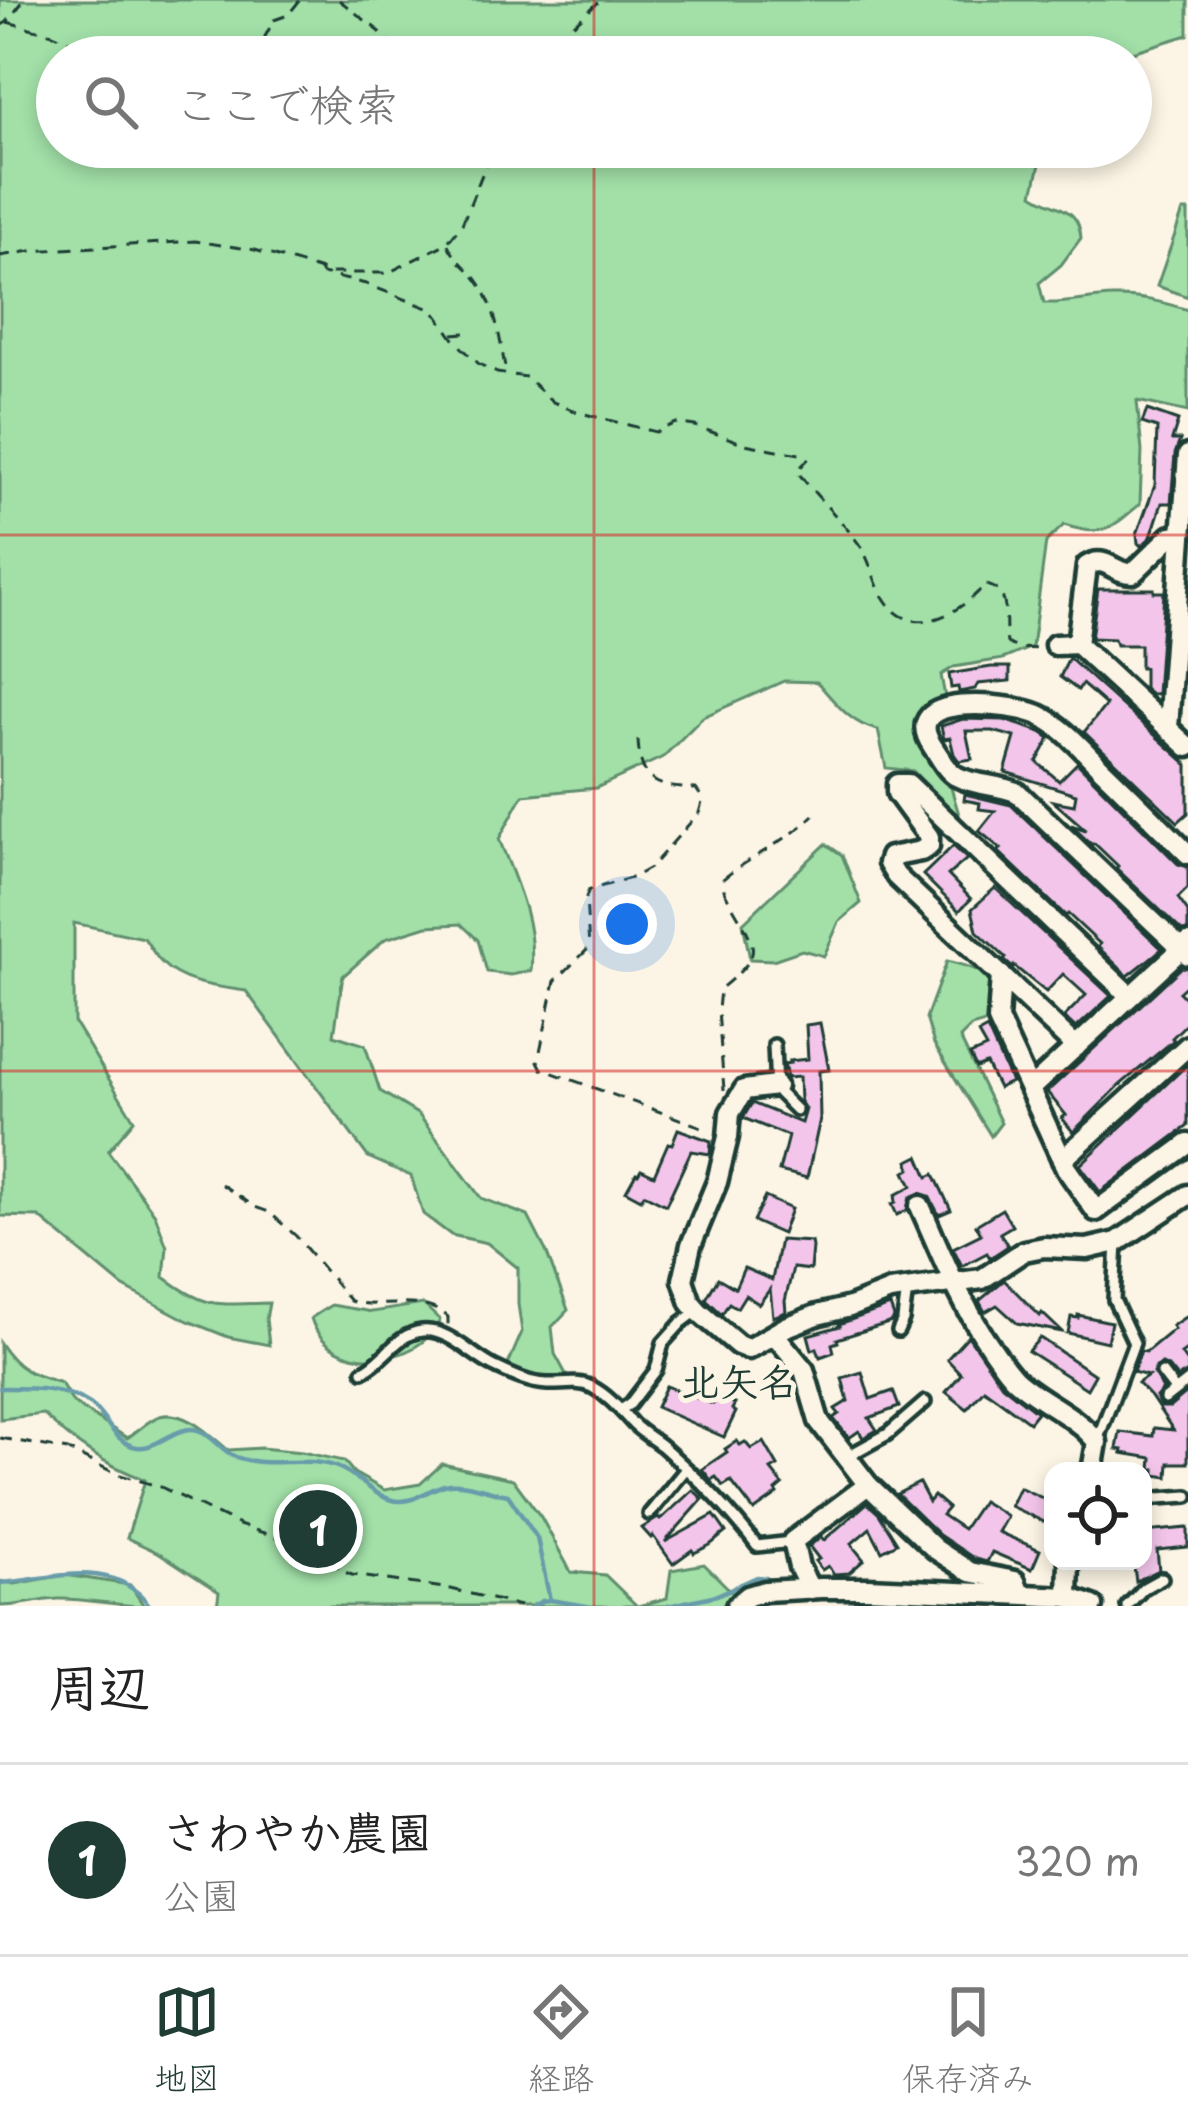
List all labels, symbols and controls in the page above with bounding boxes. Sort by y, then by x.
search box [36,36,1152,168]
text: ここで検索 [174,68,399,136]
icon: search [78,69,144,135]
your location [597,894,657,954]
district label: 北矢名 [680,1350,798,1409]
map controls [1044,1462,1152,1570]
button: locate [1044,1462,1152,1570]
pin: 1 [279,1484,357,1574]
text: 周辺 [48,1646,150,1723]
text: さわやか農園 [162,1796,432,1864]
text: 1 [78,1830,96,1889]
text: 320 m [1015,1830,1140,1889]
text: 公園 [162,1864,240,1923]
tab: 地図 [154,1979,220,2101]
tab: 経路 [528,1979,594,2101]
tab: 保存済み [902,1979,1034,2101]

